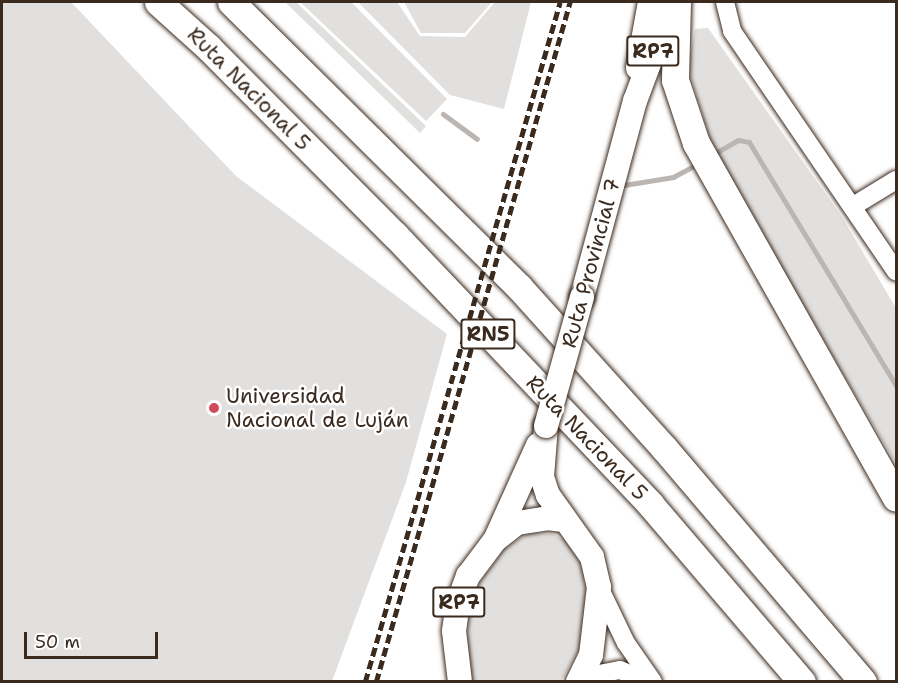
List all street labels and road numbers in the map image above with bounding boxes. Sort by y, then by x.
street label: Ruta Nacional 5 [182,22,316,156]
road number: RP7 [626,34,680,68]
street label: Ruta Provincial 7 [556,175,626,351]
road number: RN5 [460,317,516,351]
street label: Ruta Nacional 5 [521,370,653,506]
road number: RP7 [432,585,486,619]

